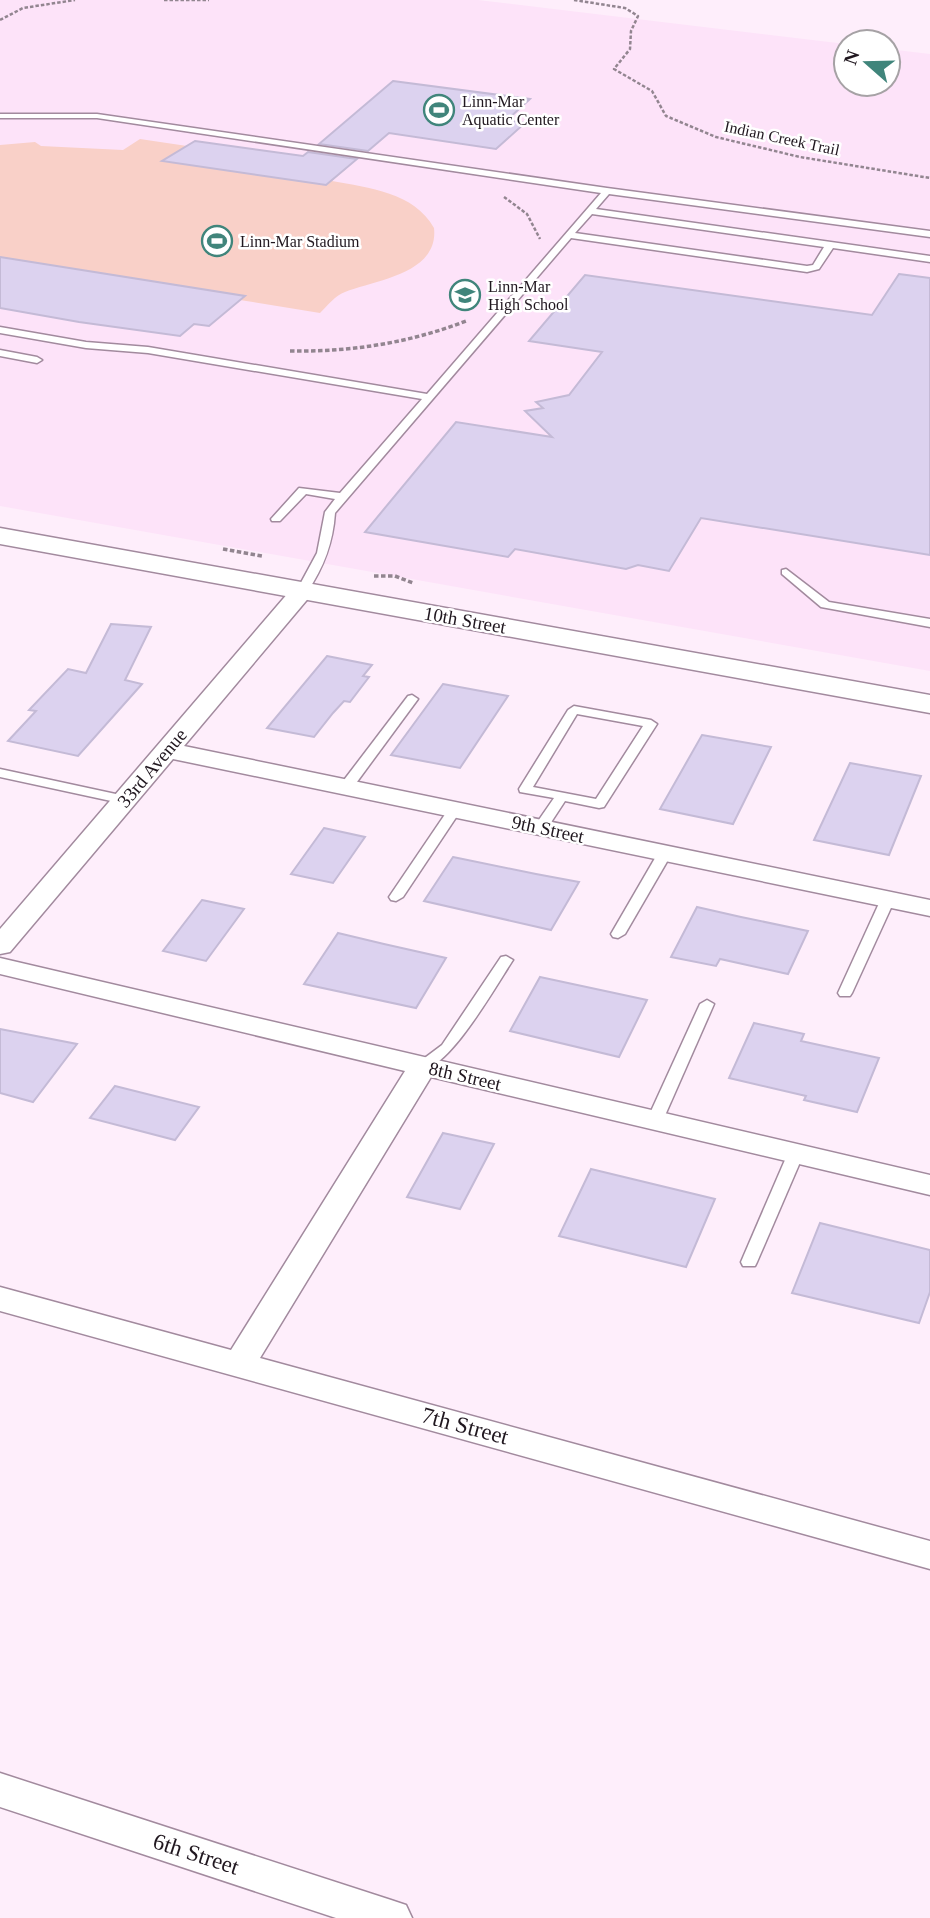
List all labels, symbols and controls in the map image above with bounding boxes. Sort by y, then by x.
north arrow [832,28,902,98]
text: N [839,47,864,67]
sports icon: Linn-Mar Aquatic Center [422,93,456,127]
place label: Linn-Mar Aquatic Center [462,93,560,129]
street label: Indian Creek Trail [723,117,842,159]
sports icon: Linn-Mar Stadium [200,224,234,258]
place label: Linn-Mar Stadium [240,233,360,250]
school or university icon: Linn-Mar High School [448,278,482,312]
place label: Linn-Mar High School [488,278,569,314]
street label: 10th Street [422,602,508,638]
street label: 33rd Avenue [113,724,191,812]
street label: 9th Street [510,811,587,847]
street label: 8th Street [427,1058,504,1095]
street label: 7th Street [419,1402,512,1450]
street label: 6th Street [150,1828,243,1880]

